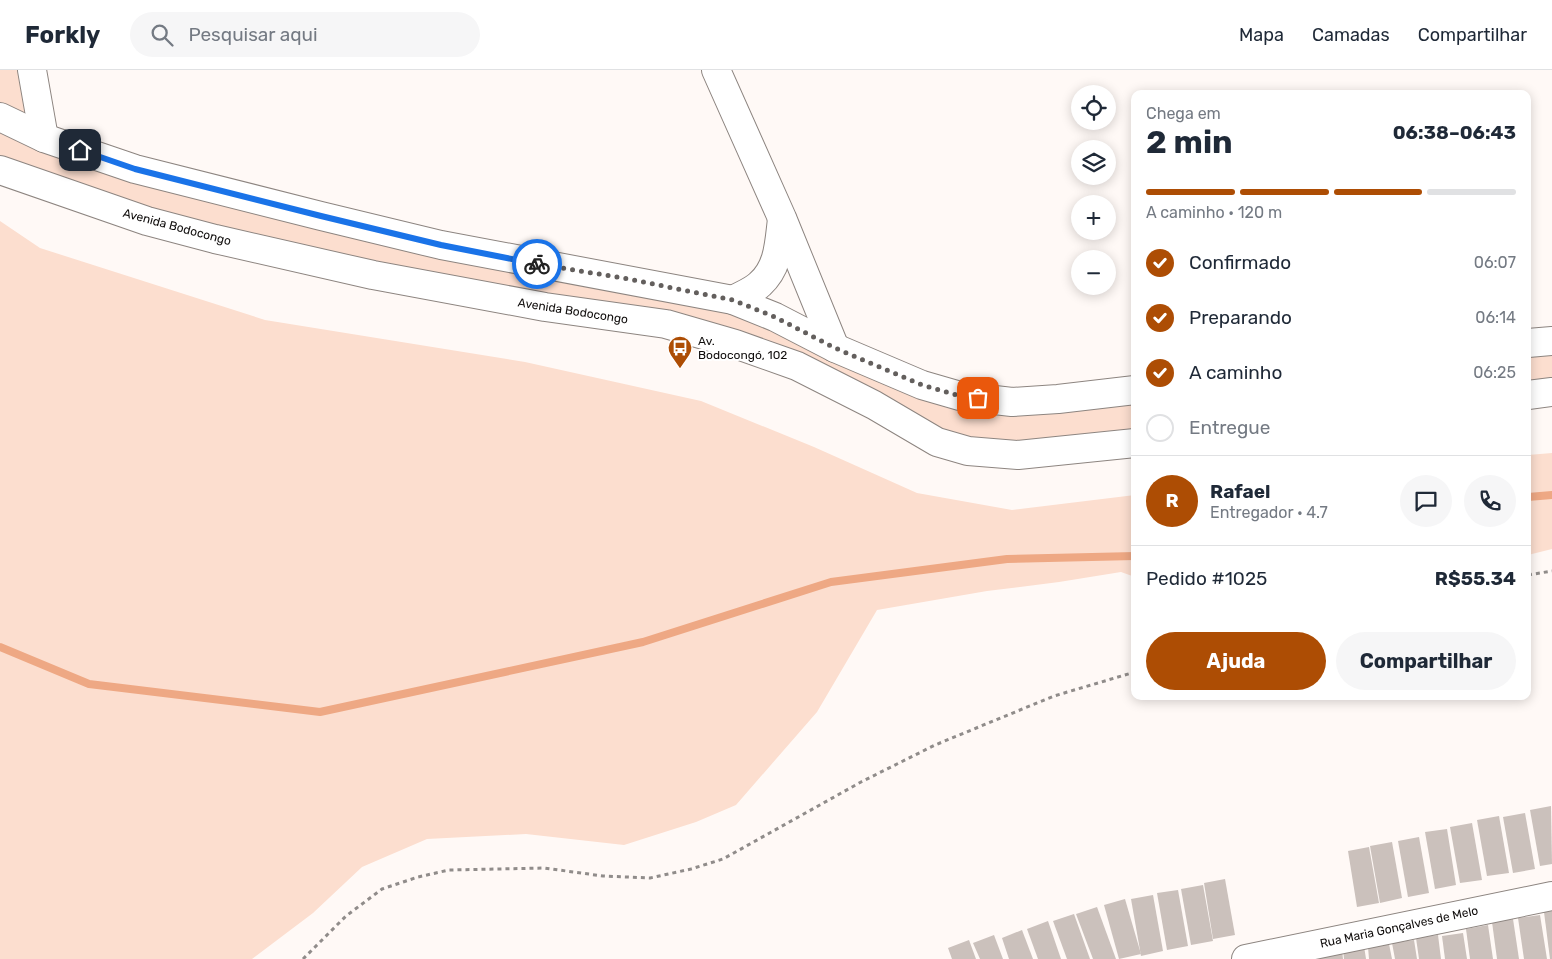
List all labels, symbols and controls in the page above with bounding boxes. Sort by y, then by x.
search box [130,12,480,57]
text: Forkly [25,21,100,49]
icon: search [148,21,176,49]
text: Pesquisar aqui [188,23,318,46]
text: Mapa [1239,24,1284,46]
text: Camadas [1312,24,1390,46]
text: Compartilhar [1418,24,1527,46]
map controls [1071,85,1116,295]
button: locate [1071,85,1116,130]
text: Chega em [1146,104,1221,123]
text: 06:38–06:43 [1393,121,1516,144]
text: 2 min [1146,123,1233,161]
pin [59,129,101,171]
icon: home [66,136,94,164]
button: layers [1071,140,1116,185]
button: + [1071,195,1116,240]
text: A caminho · 120 m [1146,203,1282,222]
street label: Avenida Bodocongo [121,206,233,248]
courier [512,239,562,289]
icon: check [1146,249,1174,277]
icon: bike [523,250,551,278]
button: − [1071,250,1116,295]
text: Confirmado [1189,251,1291,274]
text: 06:07 [1474,253,1516,272]
street label: Avenida Bodocongo [517,295,629,327]
icon: check [1146,304,1174,332]
text: Preparando [1189,306,1292,329]
text: 06:14 [1475,308,1516,327]
place label: Av. Bodocongó, 102 [698,334,787,362]
bus stop icon: Av. Bodocongó, 102 [667,335,693,369]
icon: check [1146,359,1174,387]
text: A caminho [1189,361,1282,384]
text: 06:25 [1473,363,1516,382]
pin [957,377,999,419]
icon: bag [964,384,992,412]
text: Entregue [1189,416,1270,439]
button: chat [1400,475,1452,527]
button: phone [1464,475,1516,527]
text: Rafael [1210,480,1270,503]
text: R [1165,489,1179,512]
text: Entregador · 4.7 [1210,503,1328,522]
text: Pedido #1025 [1146,567,1267,590]
text: R$55.34 [1435,567,1516,590]
button: Ajuda [1146,632,1326,690]
button: Compartilhar [1336,632,1516,690]
street label: Rua Maria Gonçalves de Melo [1319,903,1479,951]

